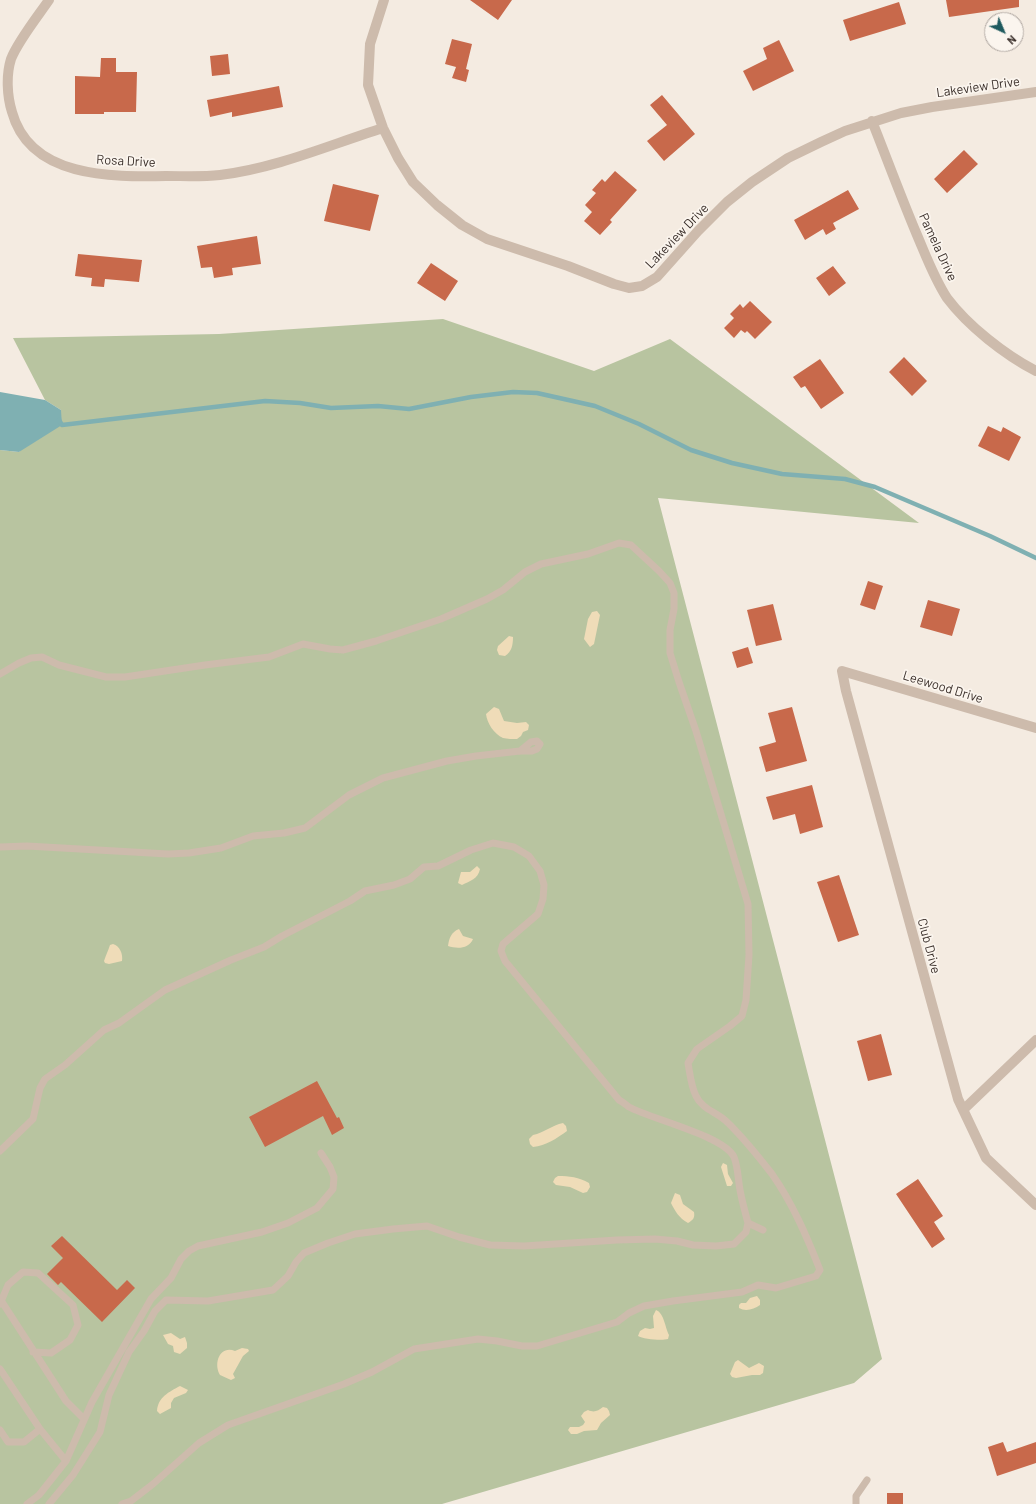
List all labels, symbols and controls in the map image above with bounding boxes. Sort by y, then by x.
north arrow [984,12,1024,52]
text: N [1005,33,1019,47]
street label: Lakeview Drive [935,73,1021,101]
street label: Rosa Drive [96,152,156,170]
street label: Lakeview Drive [642,200,712,272]
street label: Pamela Drive [915,211,961,283]
street label: Leewood Drive [901,667,985,707]
street label: Club Drive [914,917,944,975]

